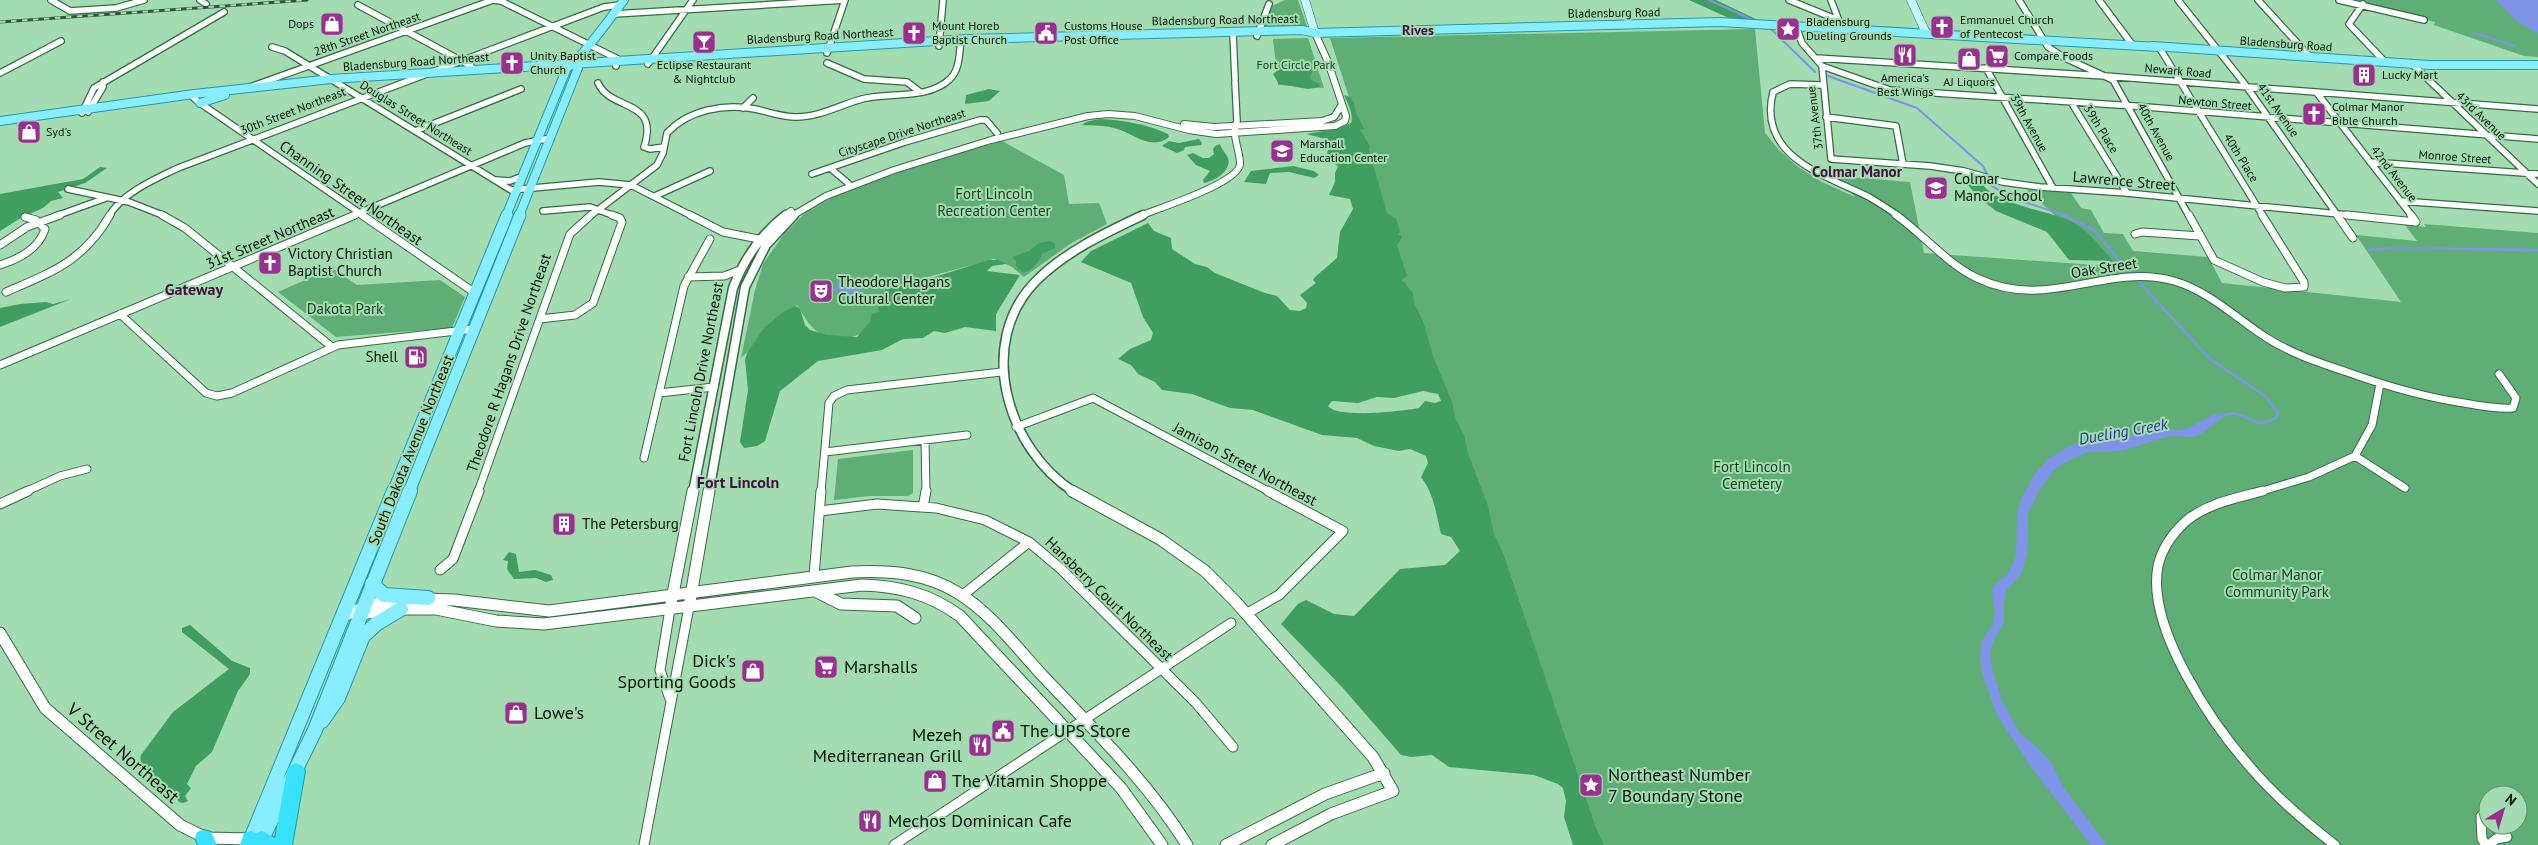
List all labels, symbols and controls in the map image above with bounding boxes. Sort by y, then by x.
street label: Bladensburg Road [1568,4,1660,21]
street label: 28th Street Northeast [312,8,422,59]
shop icon: Dops [319,11,345,37]
street label: Bladensburg Road Northeast [1152,11,1298,28]
place label: Emmanuel Church of Pentecost [1960,12,2054,41]
place label: Bladensburg Dueling Grounds [1806,14,1892,43]
church icon: Emmanuel Church of Pentecost [1929,14,1955,40]
place label: Dops [288,16,314,31]
place icon: Bladensburg Dueling Grounds [1775,16,1801,42]
place label: Mount Horeb Baptist Church [932,18,1007,47]
place label: Customs House Post Office [1064,18,1143,47]
church icon: Mount Horeb Baptist Church [901,20,927,46]
public building icon: Customs House Post Office [1033,20,1059,46]
district label: Rives [1402,21,1434,39]
street label: Bladensburg Road Northeast [746,24,894,47]
bar icon: Eclipse Restaurant & Nightclub [691,29,717,55]
street label: Bladensburg Road [2239,33,2333,54]
restaurant icon: America's Best Wings [1892,42,1918,68]
supermarket icon: Compare Foods [1984,43,2010,69]
shop icon: AJ Liquors [1956,46,1982,72]
place label: Unity Baptist Church [530,48,596,77]
place label: Compare Foods [2014,48,2093,63]
street label: Bladensburg Road Northeast [342,49,490,74]
church icon: Unity Baptist Church [499,50,525,76]
place label: Eclipse Restaurant & Nightclub [657,57,751,86]
park label: Fort Circle Park [1257,57,1336,72]
street label: Newark Road [2144,60,2212,81]
building icon: Lucky Mart [2351,62,2377,88]
place label: Lucky Mart [2382,67,2438,82]
place label: America's Best Wings [1877,70,1933,99]
place label: AJ Liquors [1943,74,1995,89]
street label: Douglas Street Northeast [357,77,475,158]
street label: 41st Avenue [2254,80,2302,140]
street label: 30th Street Northeast [238,84,348,138]
street label: 37th Avenue [1803,86,1826,151]
street label: 43rd Avenue [2453,88,2510,143]
street label: 39th Avenue [2007,91,2052,154]
street label: Newton Street [2178,92,2252,113]
place label: Colmar Manor Bible Church [2332,99,2404,128]
street label: 40th Avenue [2134,100,2179,163]
church icon: Colmar Manor Bible Church [2301,101,2327,127]
street label: 39th Place [2081,102,2122,156]
street label: Cityscape Drive Northeast [836,105,967,160]
shop icon: Syd's [16,119,42,145]
place label: Syd's [46,124,71,139]
street label: 40th Place [2221,131,2262,185]
street label: Channing Street Northeast [276,136,427,249]
place label: Marshall Education Center [1300,136,1387,165]
school or university icon: Marshall Education Center [1269,138,1295,164]
street label: 42nd Avenue [2368,143,2421,204]
street label: Monroe Street [2418,146,2492,167]
district label: Colmar Manor [1812,162,1903,181]
street label: Lawrence Street [2072,167,2176,194]
place label: Colmar Manor School [1954,169,2043,205]
school or university icon: Colmar Manor School [1923,175,1949,201]
park label: Fort Lincoln Recreation Center [937,184,1051,220]
street label: 31st Street Northeast [203,202,337,273]
place label: Victory Christian Baptist Church [287,244,393,280]
church icon: Victory Christian Baptist Church [257,250,283,276]
street label: Theodore R Hagans Drive Northeast [462,251,555,475]
street label: Oak Street [2069,253,2138,282]
place label: Theodore Hagans Cultural Center [838,272,950,308]
theatre icon: Theodore Hagans Cultural Center [808,278,834,304]
district label: Gateway [165,279,224,299]
street label: Fort Lincoln Drive Northeast [674,281,727,463]
park label: Dakota Park [307,299,384,318]
fuel station icon: Shell [403,344,429,370]
place label: Shell [365,347,399,366]
street label: South Dakota Avenue Northeast [364,352,458,548]
water label: Dueling Creek [2077,413,2170,449]
street label: Jamison Street Northeast [1169,417,1320,510]
park label: Fort Lincoln Cemetery [1713,457,1791,493]
district label: Fort Lincoln [697,472,779,492]
building icon: The Petersburg [551,511,577,537]
place label: The Petersburg [582,514,679,533]
street label: Hansberry Court Northeast [1041,533,1177,665]
park label: Colmar Manor Community Park [2225,565,2330,601]
place label: Dick's Sporting Goods [618,649,736,693]
supermarket icon: Marshalls [813,654,839,680]
place label: Marshalls [844,655,918,678]
shop icon: Dick's Sporting Goods [740,658,766,684]
street label: V Street Northeast [62,697,184,808]
shop icon: Lowe's [503,700,529,726]
place label: Lowe's [534,701,584,724]
public building icon: The UPS Store [990,718,1016,744]
place label: The UPS Store [1020,719,1130,742]
place label: Mezeh Mediterranean Grill [813,723,963,767]
restaurant icon: Mezeh Mediterranean Grill [967,732,993,758]
place label: Northeast Number 7 Boundary Stone [1608,763,1750,807]
shop icon: The Vitamin Shoppe [922,768,948,794]
place label: The Vitamin Shoppe [952,769,1107,792]
place icon: Northeast Number 7 Boundary Stone [1578,772,1604,798]
north arrow [2478,785,2528,835]
text: N [2502,790,2520,810]
restaurant icon: Mechos Dominican Cafe [857,808,883,834]
place label: Mechos Dominican Cafe [888,809,1072,832]

